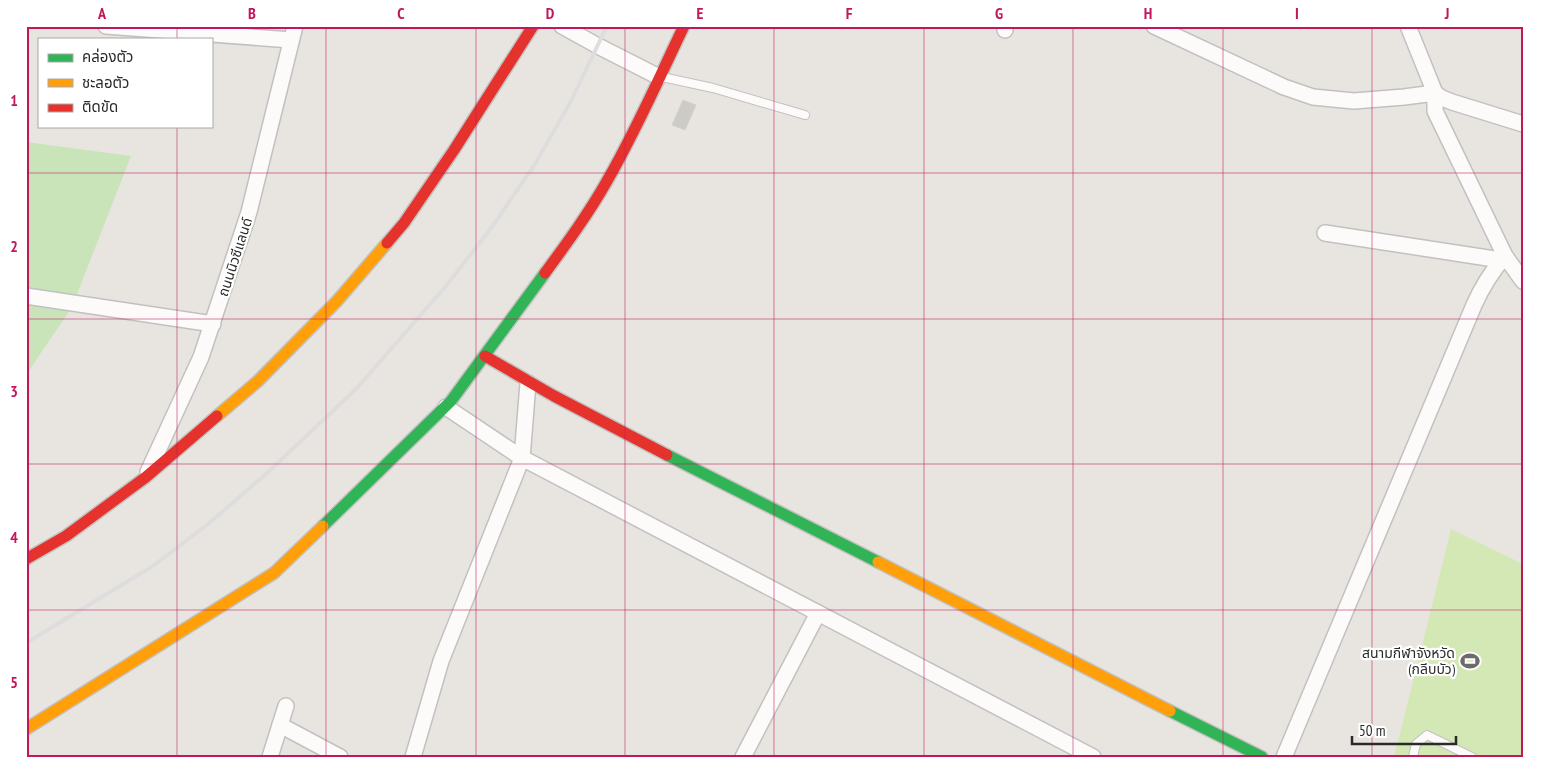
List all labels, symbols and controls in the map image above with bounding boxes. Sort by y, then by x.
text: A [97,3,107,23]
text: B [248,3,256,23]
text: C [397,3,405,23]
text: D [546,3,555,23]
text: E [697,3,704,23]
text: F [846,3,853,23]
text: G [995,3,1003,23]
text: H [1144,3,1152,23]
text: I [1295,3,1299,23]
text: J [1444,3,1449,23]
legend [38,38,212,128]
text: คล่องตัว [82,47,133,66]
text: ชะลอตัว [82,73,129,92]
text: 1 [10,90,18,110]
text: ติดขัด [82,97,118,116]
street label: ถนนนิวซีแลนด์ [214,215,256,299]
text: 2 [10,236,18,256]
text: 3 [10,381,18,401]
text: 4 [10,527,18,547]
place label: สนามกีฬาจังหวัด (กลีบบัว) [1362,644,1456,678]
sports icon: สนามกีฬาจังหวัด (กลีบบัว) [1459,650,1481,672]
text: 5 [10,672,18,692]
scale bar [1352,713,1455,745]
text: 50 m [1359,721,1385,740]

